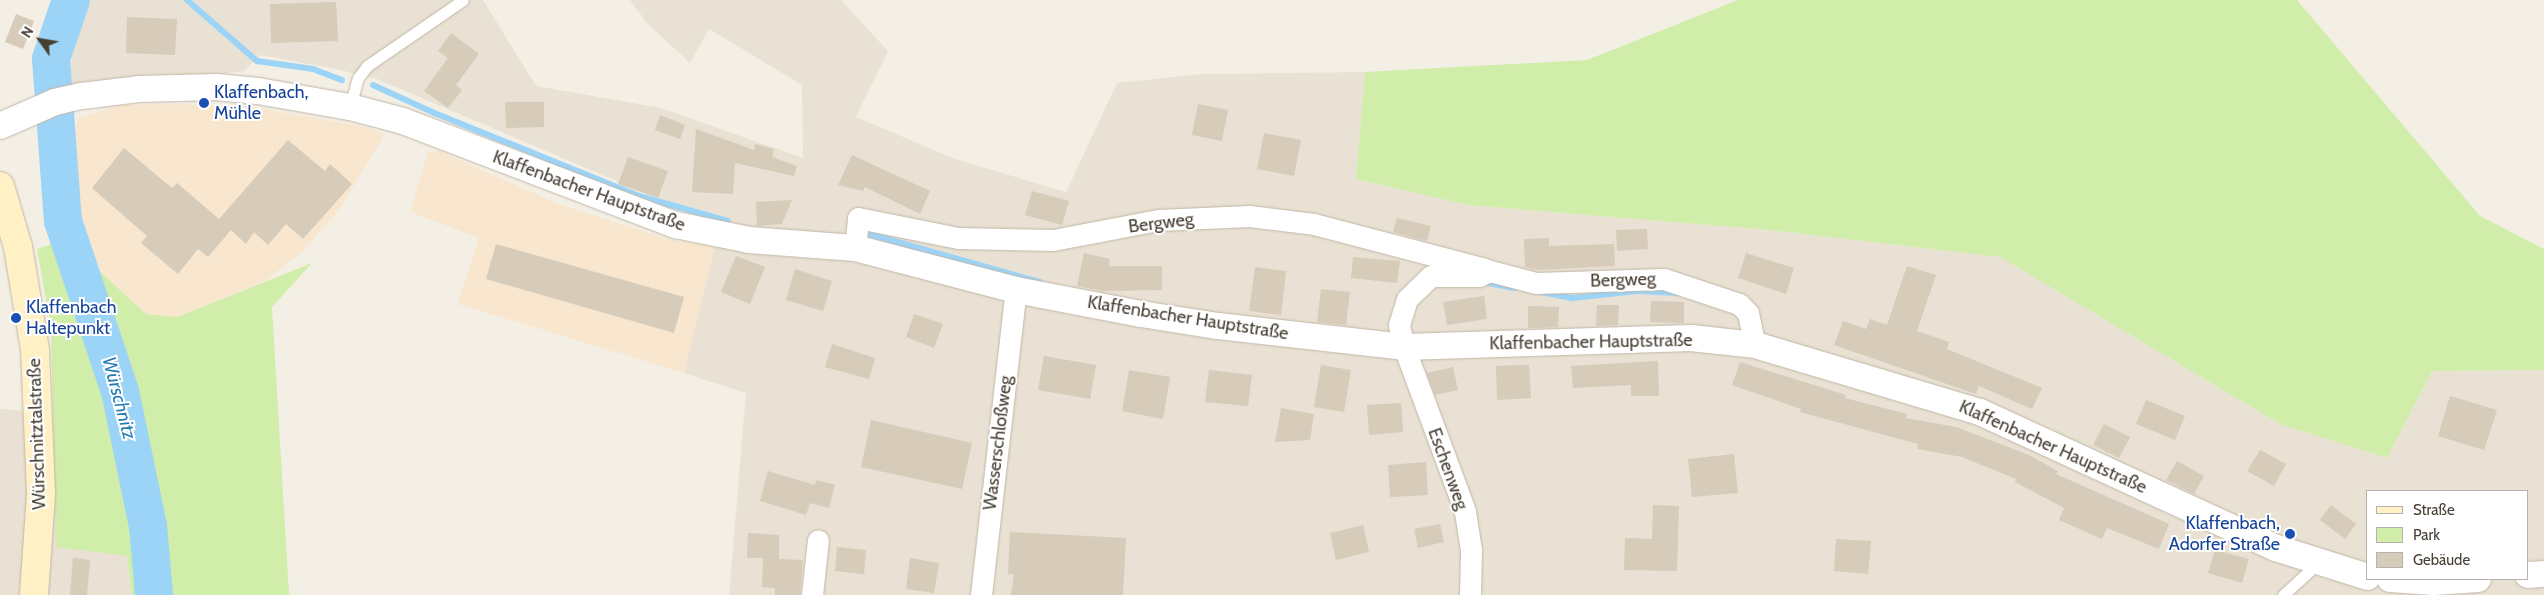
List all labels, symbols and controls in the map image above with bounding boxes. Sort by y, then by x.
north arrow [15,15,65,65]
text: N [17,23,38,41]
place label: Klaffenbach, Mühle [214,82,308,125]
marker: Klaffenbach, Mühle [198,97,210,109]
street label: Klaffenbacher Hauptstraße [490,146,688,236]
street label: Bergweg [1127,208,1195,238]
street label: Bergweg [1590,268,1656,292]
street label: Klaffenbacher Hauptstraße [1086,291,1290,345]
place label: Klaffenbach Haltepunkt [26,297,117,340]
marker: Klaffenbach Haltepunkt [10,312,22,324]
street label: Klaffenbacher Hauptstraße [1489,329,1693,355]
water label: Würschnitz [97,354,141,442]
street label: Würschnitztalstraße [24,358,50,510]
street label: Wasserschloßweg [979,374,1017,512]
street label: Klaffenbacher Hauptstraße [1956,396,2150,498]
street label: Eschenweg [1423,425,1473,513]
legend [2366,490,2529,580]
text: Straße [2413,501,2455,519]
place label: Klaffenbach, Adorfer Straße [2169,513,2280,556]
text: Park [2413,526,2440,544]
marker: Klaffenbach, Adorfer Straße [2284,528,2296,540]
text: Gebäude [2413,551,2470,569]

